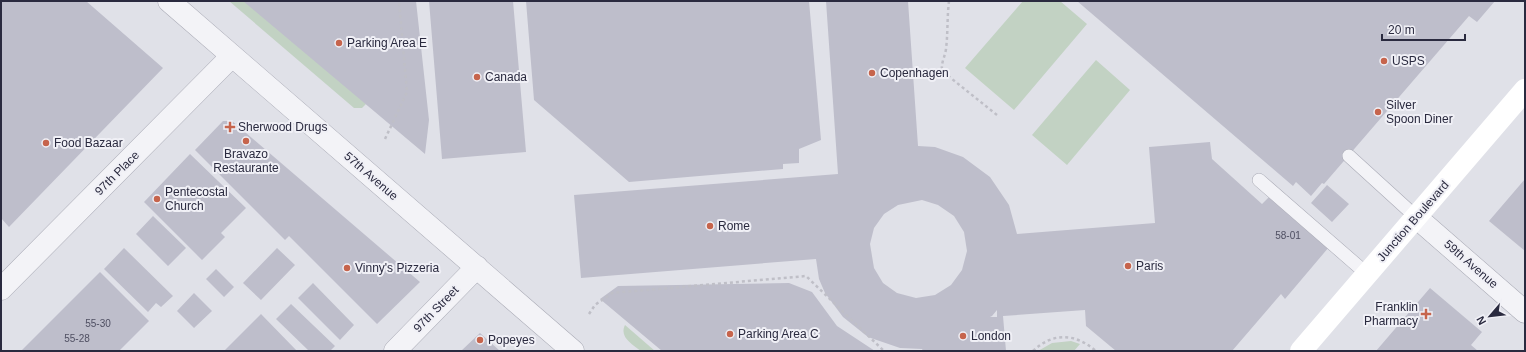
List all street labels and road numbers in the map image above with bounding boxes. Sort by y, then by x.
street label: 97th Place [92,148,142,198]
street label: 57th Avenue [341,149,401,203]
street label: Junction Boulevard [1374,178,1452,264]
street label: 59th Avenue [1441,237,1501,291]
street label: 97th Street [411,283,462,335]

